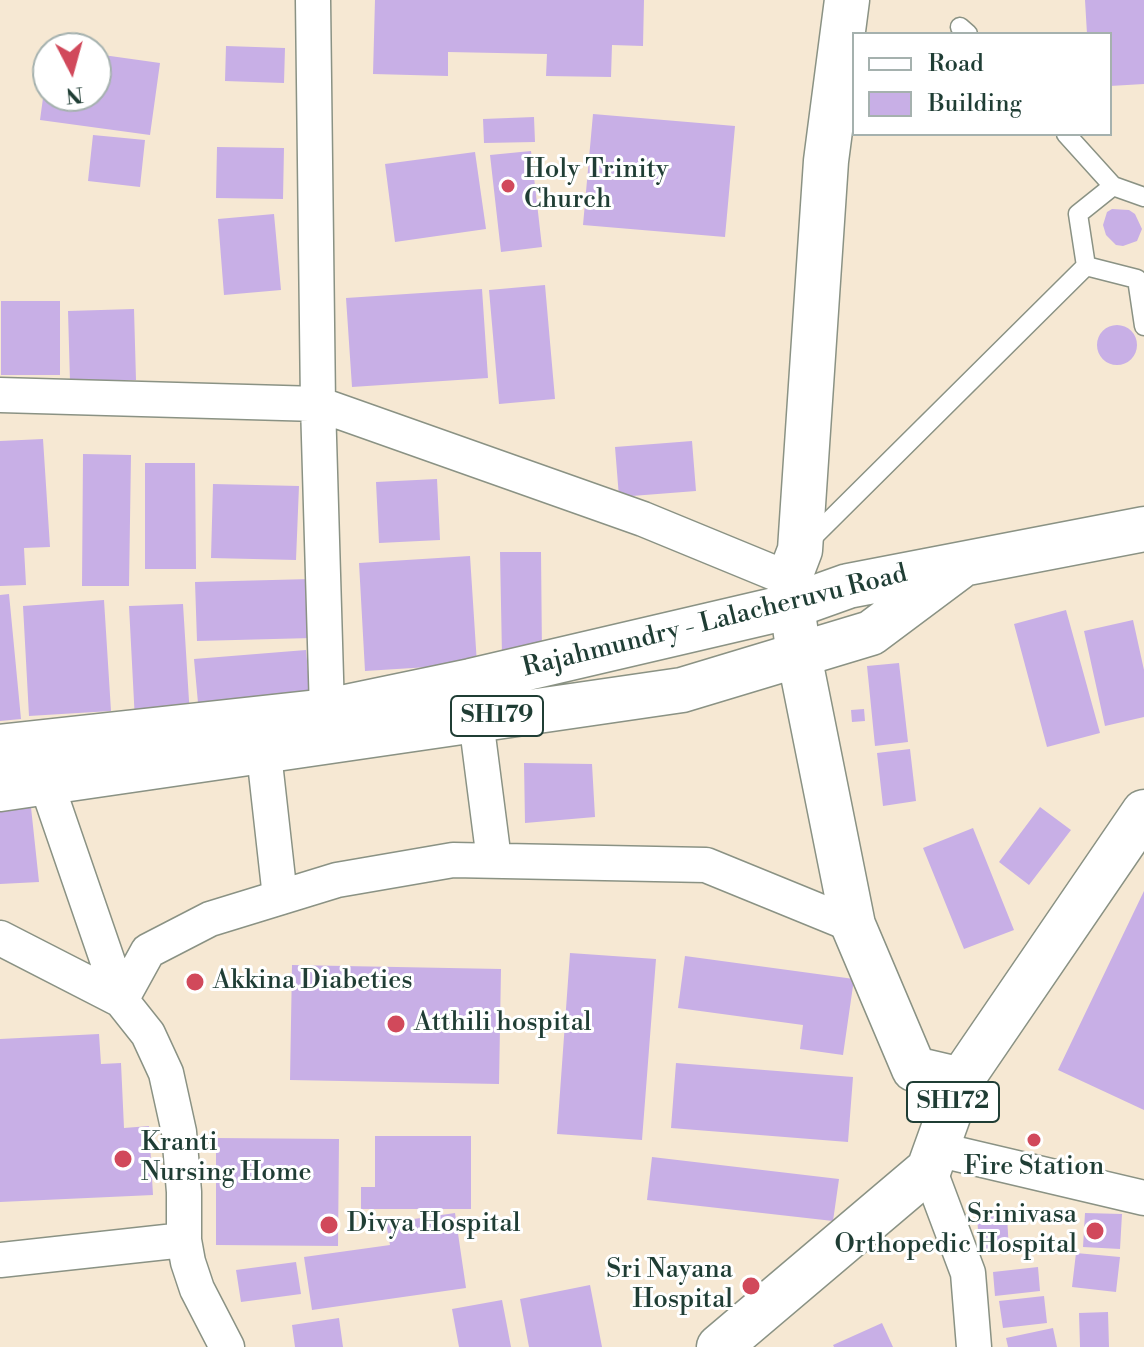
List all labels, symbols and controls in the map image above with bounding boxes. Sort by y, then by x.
north arrow [32,32,112,112]
legend [852,32,1112,136]
text: Road [928,49,984,79]
text: N [64,80,84,109]
text: Building [928,89,1022,119]
place label: Holy Trinity Church [524,155,668,216]
marker: Holy Trinity Church [499,177,517,195]
street label: Rajahmundry - Lalacheruvu Road [519,559,911,685]
road number: SH179 [451,696,543,736]
place label: Akkina Diabeties [213,966,413,998]
marker: Akkina Diabeties [184,971,206,993]
place label: Atthili hospital [414,1008,592,1040]
marker: Atthili hospital [385,1013,407,1035]
road number: SH172 [907,1082,999,1122]
place label: Kranti Nursing Home [141,1128,312,1190]
marker: Fire Station [1025,1131,1043,1149]
marker: Kranti Nursing Home [112,1148,134,1170]
place label: Fire Station [964,1152,1104,1184]
place label: Srinivasa Orthopedic Hospital [834,1200,1077,1262]
place label: Divya Hospital [347,1209,520,1241]
marker: Divya Hospital [318,1214,340,1236]
marker: Srinivasa Orthopedic Hospital [1084,1220,1106,1242]
place label: Sri Nayana Hospital [606,1255,733,1316]
marker: Sri Nayana Hospital [740,1275,762,1297]

